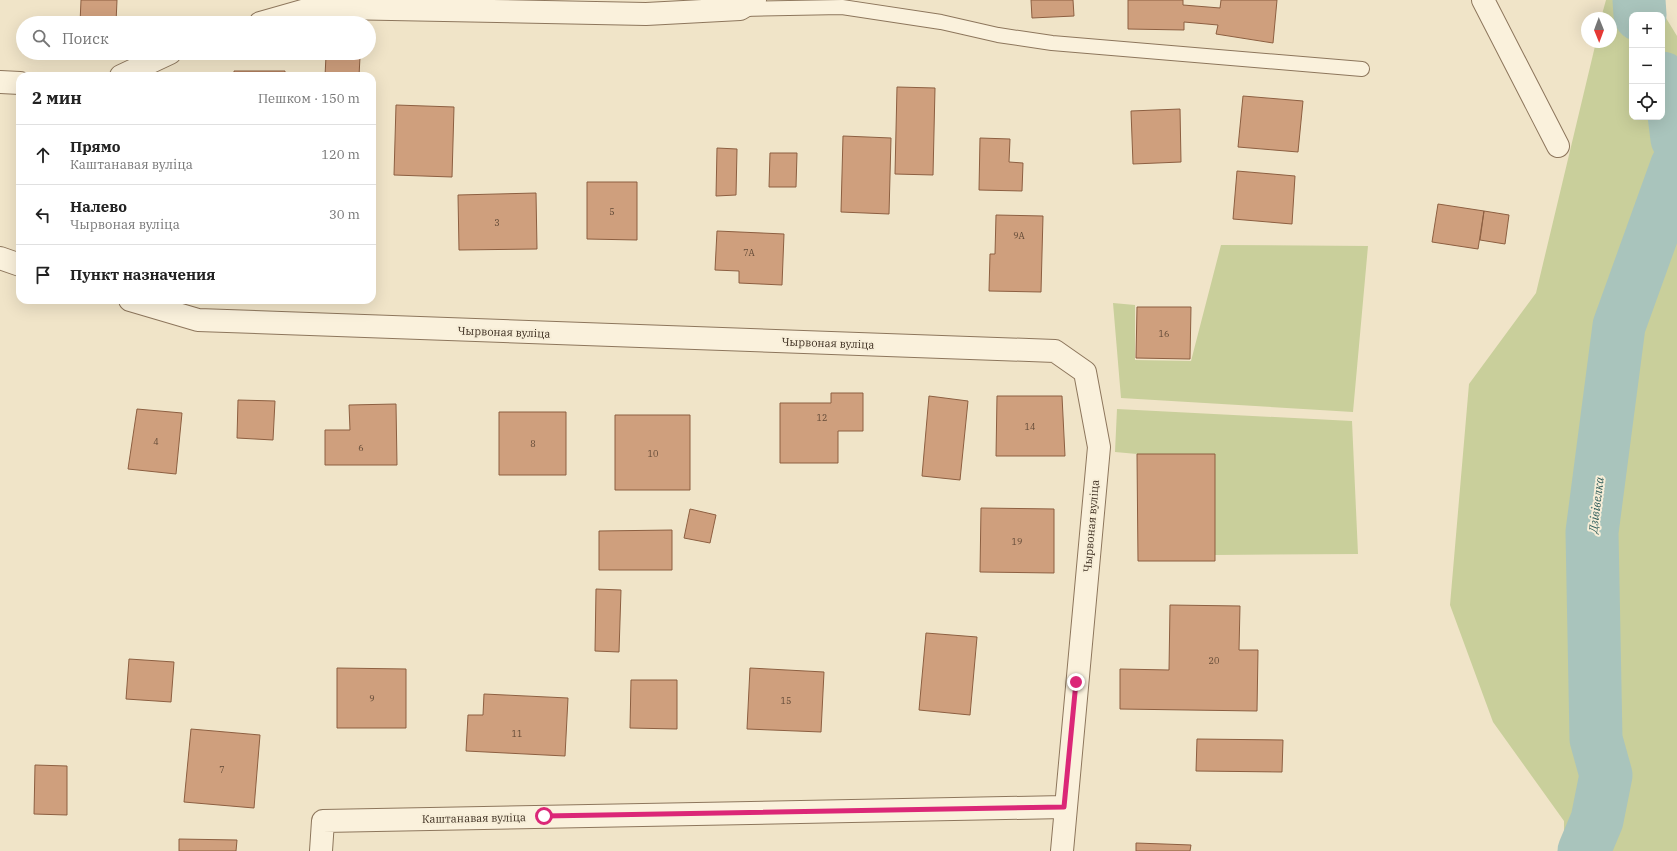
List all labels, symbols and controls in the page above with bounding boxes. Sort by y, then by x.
north arrow [1581,12,1617,48]
map controls [1629,12,1665,120]
button: + [1629,12,1665,48]
search box [16,16,376,60]
icon: search [30,27,52,49]
text: Поиск [62,29,109,48]
button: − [1629,48,1665,84]
button: locate [1629,84,1665,120]
text: 2 мин [32,87,82,109]
text: Пешком · 150 m [258,90,360,107]
text: Прямо [70,137,121,156]
icon: ahead [32,144,54,166]
text: 120 m [321,146,360,163]
text: Каштанавая вуліца [70,156,193,173]
text: Налево [70,197,127,216]
icon: left [32,204,54,226]
text: 30 m [329,206,360,223]
house number: 5 [609,206,615,217]
text: Чырвоная вуліца [70,216,180,233]
house number: 3 [494,217,500,228]
house number: 9А [1013,230,1026,241]
house number: 7А [743,247,756,258]
icon: arrive [32,264,54,286]
text: Пункт назначения [70,265,216,284]
street label: Чырвоная вуліца [457,323,551,341]
house number: 16 [1159,328,1169,339]
street label: Чырвоная вуліца [781,334,875,352]
house number: 12 [817,412,827,423]
house number: 14 [1025,421,1035,432]
house number: 4 [153,436,159,447]
house number: 8 [530,438,536,449]
house number: 6 [358,442,364,453]
house number: 10 [648,448,658,459]
water label: Дзівівелка [1585,476,1607,536]
street label: Чырвоная вуліца [1080,479,1102,573]
house number: 19 [1012,536,1022,547]
house number: 20 [1209,655,1219,666]
route end [1067,673,1085,691]
house number: 9 [369,693,375,704]
house number: 15 [781,695,791,706]
house number: 11 [512,728,522,739]
house number: 7 [219,764,225,775]
route start [535,807,553,825]
street label: Каштанавая вуліца [422,810,526,826]

